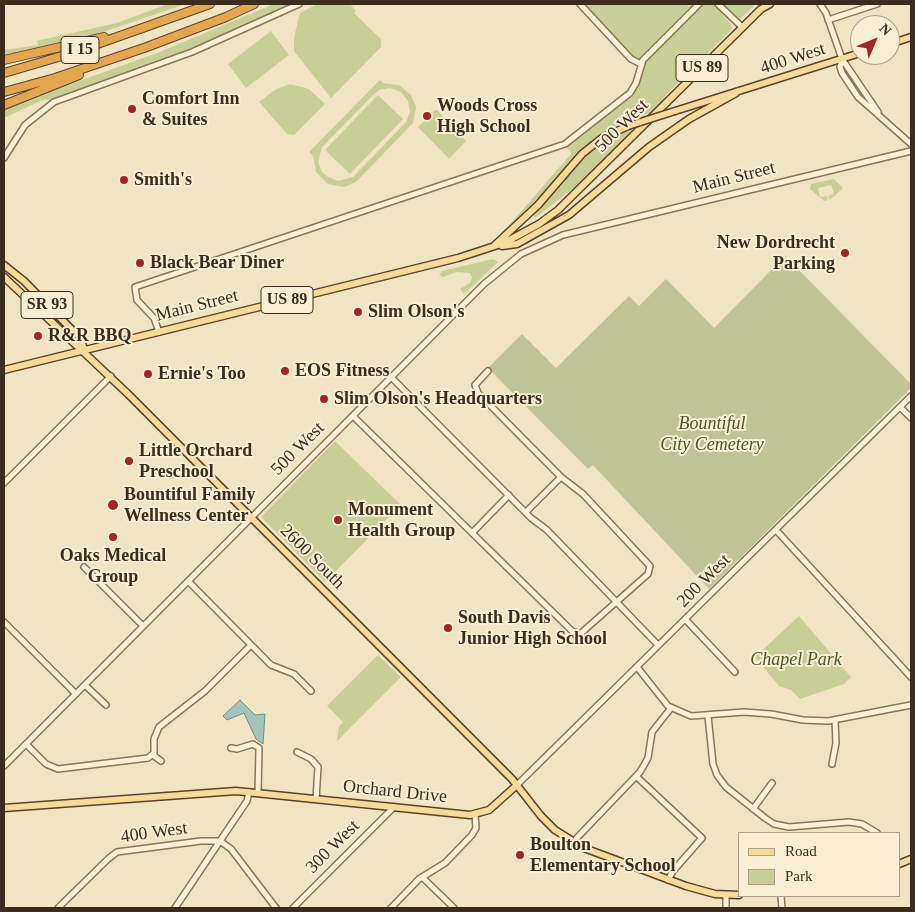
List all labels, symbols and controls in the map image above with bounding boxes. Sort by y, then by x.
north arrow [850,15,900,65]
text: N [876,21,894,39]
road number: I 15 [61,36,99,64]
street label: 400 West [758,38,828,80]
road number: US 89 [676,54,728,82]
place label: Comfort Inn & Suites [142,88,239,130]
place label: Woods Cross High School [437,95,537,138]
street label: 500 West [591,95,653,157]
marker: Comfort Inn & Suites [126,103,138,115]
marker: Woods Cross High School [421,110,433,122]
street label: Main Street [690,157,778,199]
place label: Smith's [134,169,192,191]
marker: Smith's [118,174,130,186]
place label: New Dordrecht Parking [717,232,835,274]
marker: New Dordrecht Parking [839,247,851,259]
place label: Black Bear Diner [150,252,284,274]
marker: Black Bear Diner [134,257,146,269]
street label: Main Street [153,285,241,327]
road number: US 89 [261,286,313,314]
road number: SR 93 [21,292,73,318]
place label: Slim Olson's [368,301,465,323]
marker: Slim Olson's [352,306,364,318]
place label: R&R BBQ [48,325,132,347]
marker: R&R BBQ [32,330,44,342]
place label: EOS Fitness [295,360,390,382]
place label: Ernie's Too [158,363,246,385]
marker: EOS Fitness [279,365,291,377]
marker: Ernie's Too [142,368,154,380]
place label: Slim Olson's Headquarters [334,388,542,410]
marker: Slim Olson's Headquarters [318,393,330,405]
park label: Bountiful City Cemetery [660,413,764,456]
street label: 500 West [267,418,329,480]
place label: Little Orchard Preschool [139,440,252,482]
marker: Little Orchard Preschool [123,455,135,467]
place label: Bountiful Family Wellness Center [124,484,256,526]
marker: Bountiful Family Wellness Center [106,498,120,512]
place label: Monument Health Group [348,499,455,542]
marker: Monument Health Group [332,514,344,526]
street label: 2600 South [275,520,349,594]
marker: Oaks Medical Group [107,531,119,543]
place label: Oaks Medical Group [60,545,166,588]
street label: 200 West [673,550,735,612]
place label: South Davis Junior High School [458,607,607,650]
marker: South Davis Junior High School [442,622,454,634]
park label: Chapel Park [750,649,842,671]
street label: Orchard Drive [342,776,448,808]
street label: 300 West [302,816,364,878]
street label: 400 West [119,818,189,848]
legend [738,832,900,897]
place label: Boulton Elementary School [530,834,675,876]
text: Road [785,843,817,859]
marker: Boulton Elementary School [514,849,526,861]
text: Park [785,868,813,884]

